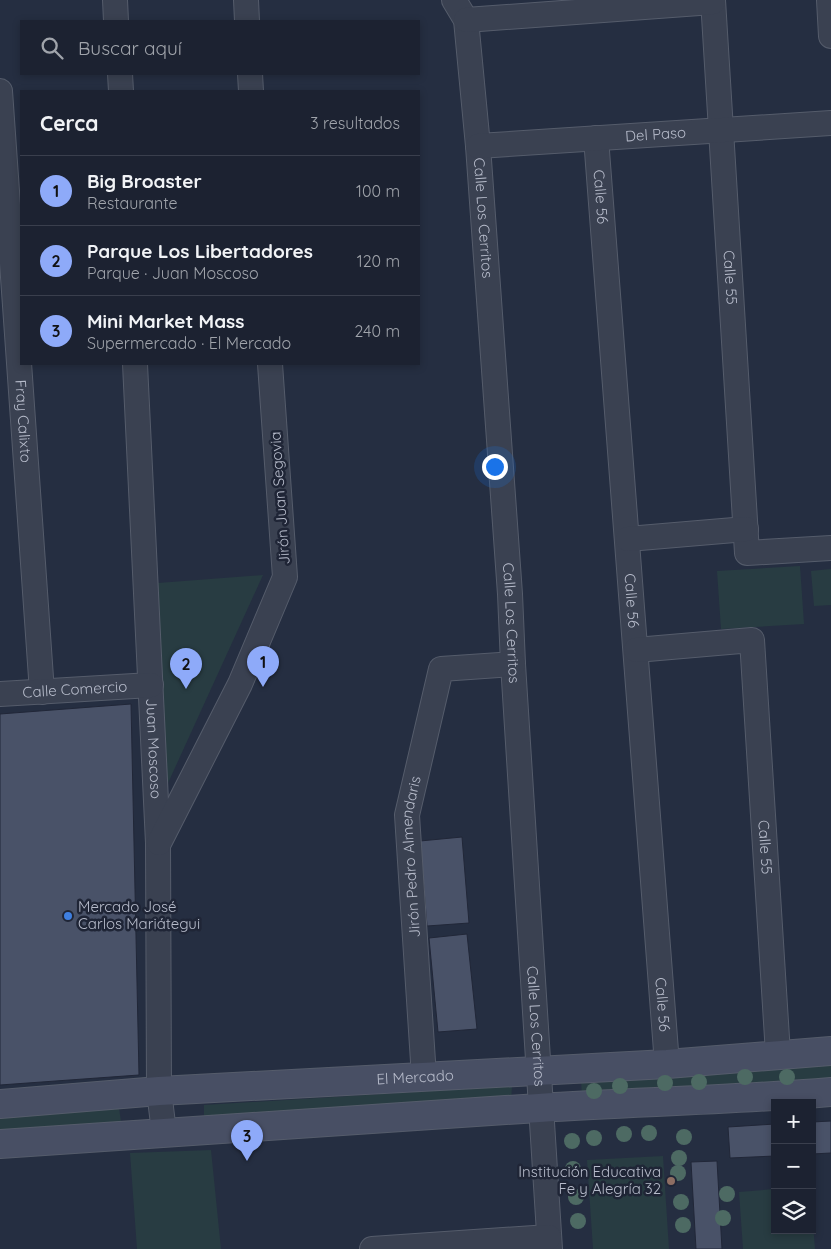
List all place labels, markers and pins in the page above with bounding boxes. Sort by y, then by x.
pin: 1 [247,646,279,687]
pin: 2 [170,648,202,689]
place label: Mercado José Carlos Mariátegui [78,897,200,933]
marker: Mercado José Carlos Mariátegui [62,910,74,922]
pin: 3 [231,1120,263,1161]
place label: Institución Educativa Fe y Alegría 32 [518,1162,661,1198]
marker: Institución Educativa Fe y Alegría 32 [665,1175,677,1187]

